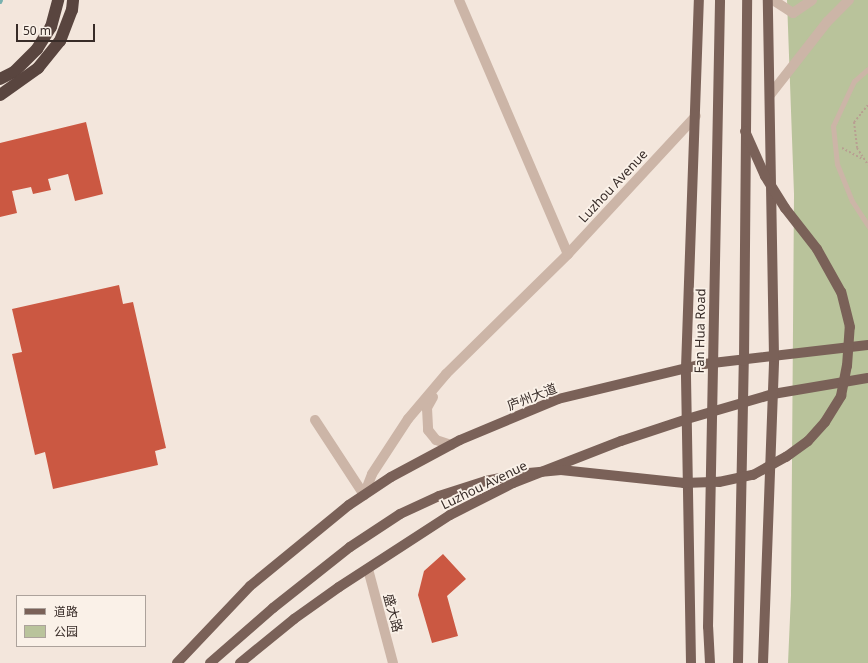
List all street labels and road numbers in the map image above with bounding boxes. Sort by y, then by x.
street label: Luzhou Avenue [575,146,651,226]
street label: Fan Hua Road [691,288,709,374]
street label: 庐州大道 [505,380,559,414]
street label: Luzhou Avenue [438,457,530,513]
street label: 盛大路 [380,592,406,634]

